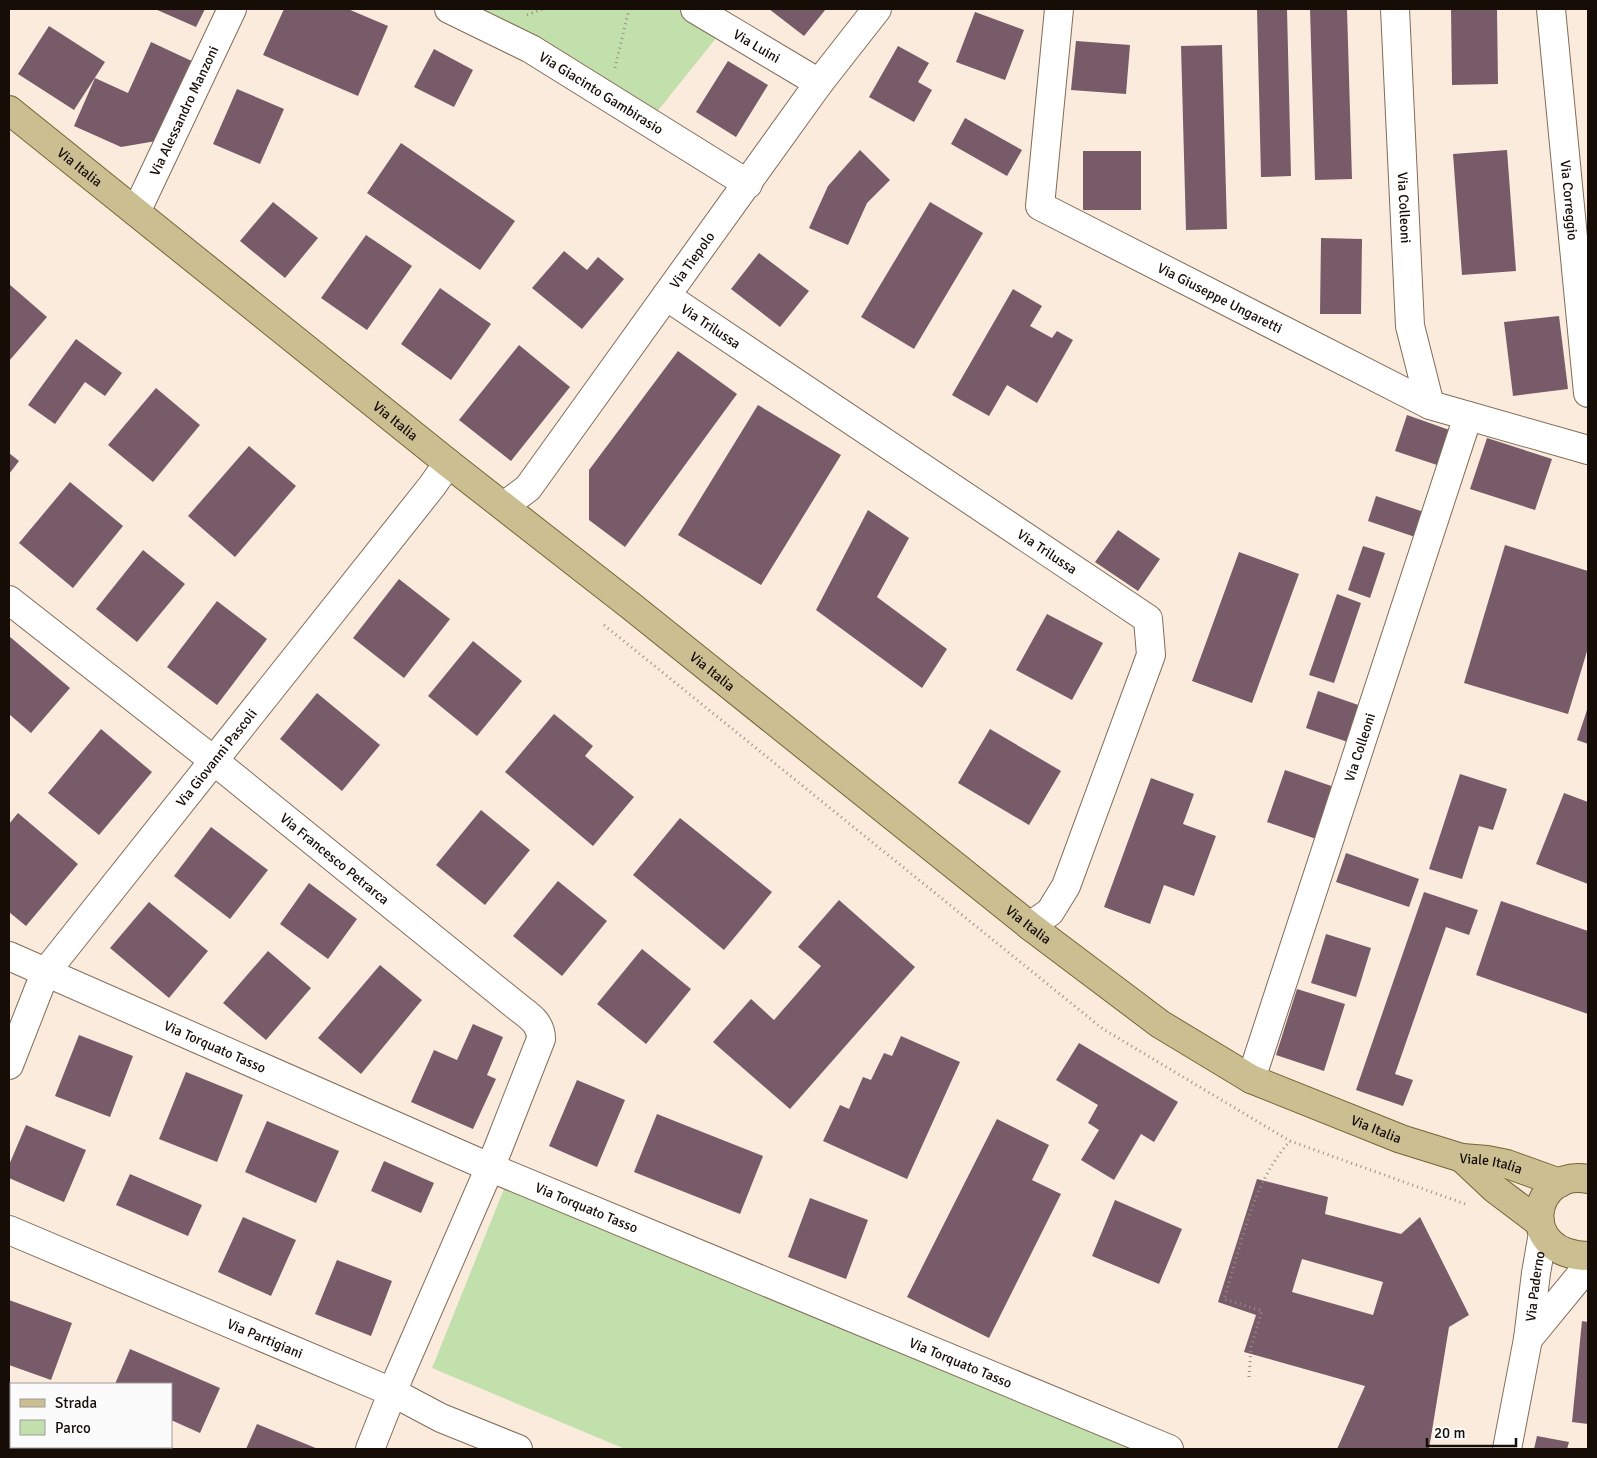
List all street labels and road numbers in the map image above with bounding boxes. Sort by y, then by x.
street label: Via Luini [730,25,783,66]
street label: Via Alessandro Manzoni [146,43,222,179]
street label: Via Giacinto Gambirasio [536,48,667,138]
street label: Via Italia [54,144,106,190]
street label: Via Correggio [1557,159,1582,241]
street label: Via Colleoni [1394,172,1415,244]
street label: Via Tiepolo [666,228,718,291]
street label: Via Giuseppe Ungaretti [1155,259,1285,337]
street label: Via Trilussa [678,300,744,352]
street label: Via Italia [370,398,422,444]
street label: Via Trilussa [1014,525,1080,578]
street label: Via Italia [686,648,739,695]
street label: Via Giovanni Pascoli [172,705,260,810]
street label: Via Colleoni [1340,711,1379,784]
street label: Via Francesco Petrarca [277,809,393,908]
street label: Via Italia [1002,901,1055,948]
street label: Via Torquato Tasso [161,1017,269,1076]
street label: Via Italia [1348,1111,1404,1147]
street label: Viale Italia [1459,1149,1525,1177]
street label: Via Torquato Tasso [533,1179,641,1236]
street label: Via Paderno [1522,1250,1548,1323]
street label: Via Partigiani [225,1315,306,1362]
street label: Via Torquato Tasso [907,1334,1015,1392]

